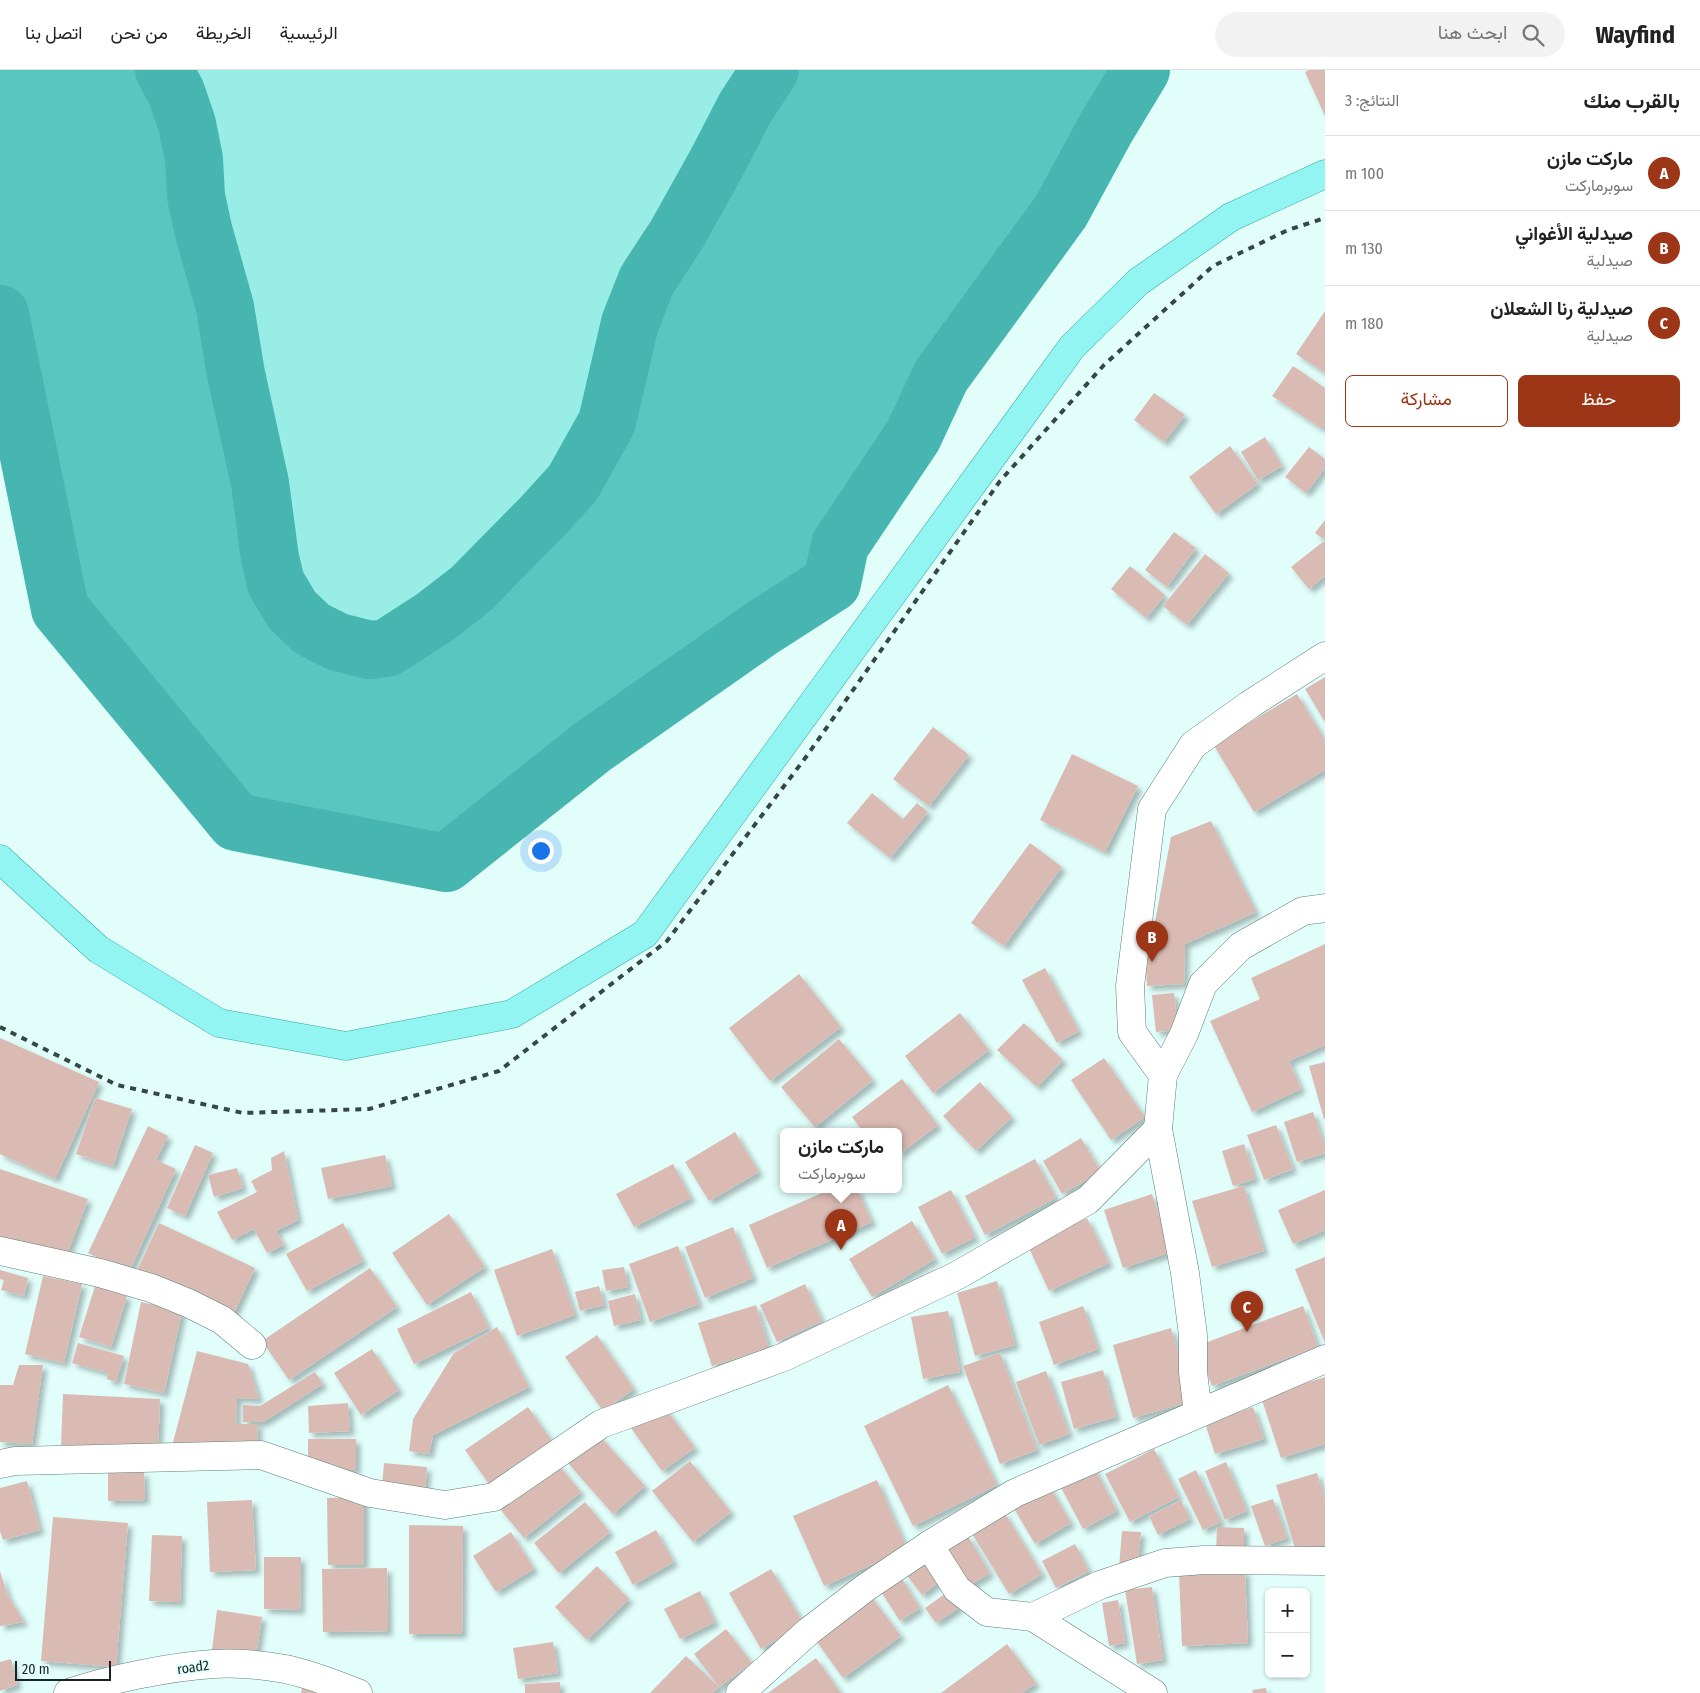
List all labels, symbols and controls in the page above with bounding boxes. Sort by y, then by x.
search box [1215,12,1565,57]
text: ابحث هنا [1438,21,1507,44]
icon: search [1519,21,1547,49]
text: Wayfind [1595,21,1675,49]
text: اتصل بنا [25,22,83,44]
text: من نحن [111,22,168,44]
text: الخريطة [196,22,251,44]
text: الرئيسية [279,22,338,44]
text: بالقرب منك [1583,88,1680,114]
text: النتائج: 3 [1345,91,1399,110]
text: ماركت مازن [1547,147,1633,170]
text: 100 m [1345,164,1384,183]
text: A [1660,164,1668,183]
text: سوبرماركت [1565,176,1633,195]
text: صيدلية الأغواني [1515,222,1633,245]
text: 130 m [1345,239,1383,258]
text: B [1660,239,1668,258]
text: صيدلية [1587,251,1633,270]
text: صيدلية رنا الشعلان [1490,297,1633,320]
text: 180 m [1345,314,1384,333]
text: C [1660,314,1668,333]
text: صيدلية [1587,326,1633,345]
button: مشاركة [1345,375,1508,427]
button: حفظ [1518,375,1680,427]
your location [528,838,554,864]
pin: B [1136,921,1168,962]
popup [780,1128,902,1193]
text: ماركت مازن [798,1135,884,1158]
text: سوبرماركت [798,1164,866,1183]
pin: A [825,1209,857,1250]
pin: C [1231,1291,1263,1332]
map controls [1265,1588,1310,1678]
button: + [1265,1588,1310,1633]
button: − [1265,1633,1310,1678]
street label: road2 [176,1657,210,1678]
scale bar [15,1658,111,1681]
text: 20 m [22,1661,50,1678]

